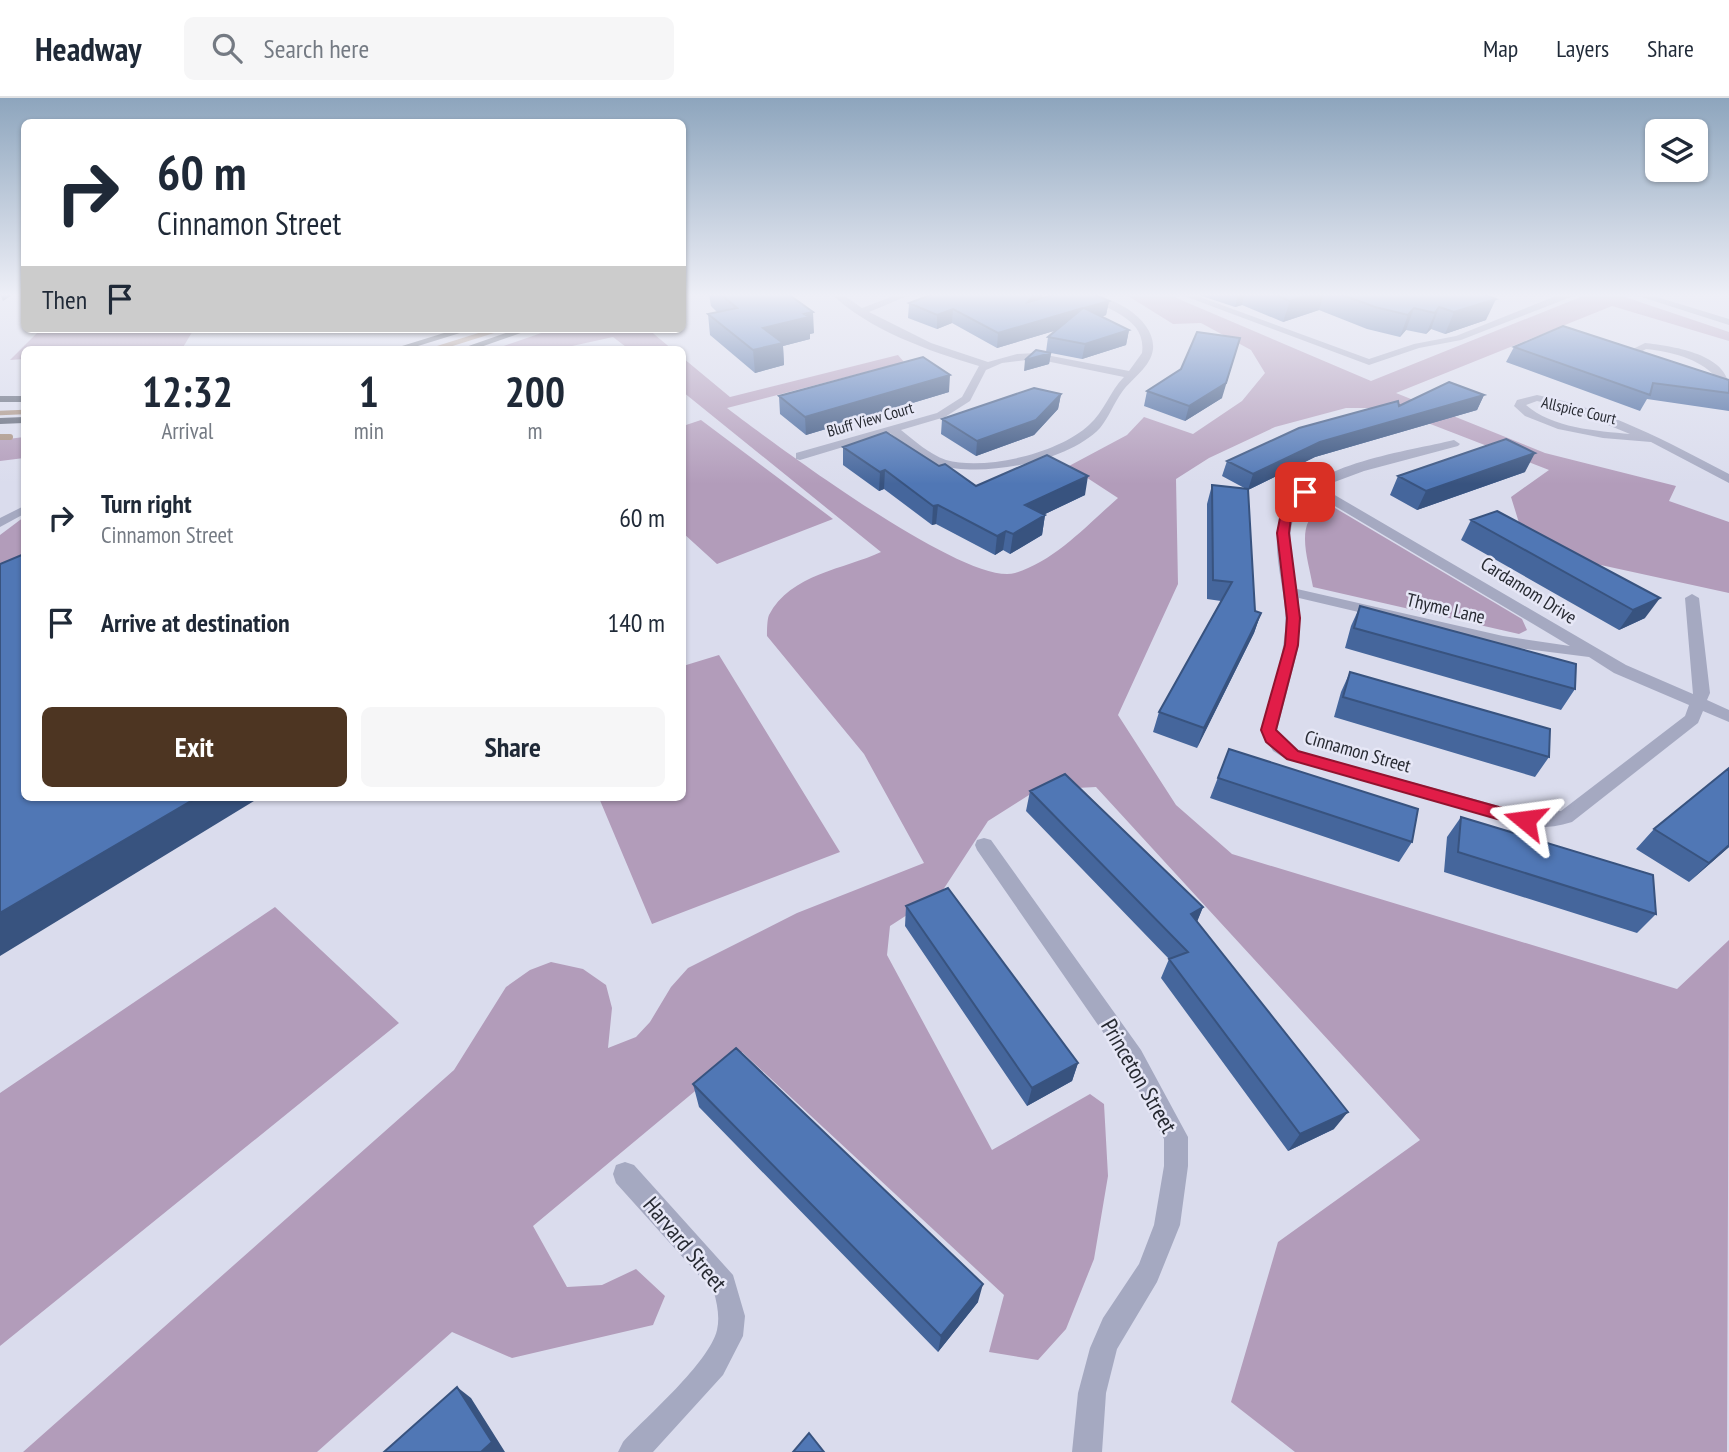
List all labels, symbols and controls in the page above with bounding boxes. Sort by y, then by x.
search box [184,17,674,80]
text: Headway [35,27,142,70]
icon: search [208,29,246,67]
text: Search here [264,32,369,65]
text: Map [1483,33,1518,64]
text: Layers [1556,33,1609,64]
text: Share [1647,33,1694,64]
map controls [1645,119,1708,182]
button: layers [1645,119,1708,182]
text: 60 m [157,140,246,204]
icon: right [42,147,133,238]
text: Cinnamon Street [157,202,341,244]
icon: arrive [101,280,139,318]
text: Then [42,283,87,316]
text: 12:32 [142,364,233,419]
text: 1 [359,364,379,419]
text: 200 [505,364,565,419]
street label: Allspice Court [1540,392,1619,428]
street label: Bluff View Court [824,397,916,441]
text: Arrival [161,416,213,445]
text: min [354,416,384,445]
text: m [527,416,542,445]
pin [1275,462,1335,522]
icon: arrive [1286,473,1324,511]
text: Turn right [101,487,192,520]
icon: right [42,499,80,537]
text: 60 m [619,501,665,534]
text: Cinnamon Street [101,520,233,549]
street label: Cardamom Drive [1477,551,1582,629]
street label: Thyme Lane [1404,587,1488,629]
icon: arrive [42,604,80,642]
text: Arrive at destination [101,606,290,639]
text: 140 m [607,606,665,639]
button: Exit [42,707,347,787]
button: Share [361,707,665,787]
street label: Cinnamon Street [1302,724,1415,778]
position arrow [1488,783,1562,857]
street label: Princeton Street [1095,1013,1184,1139]
street label: Harvard Street [637,1190,734,1297]

